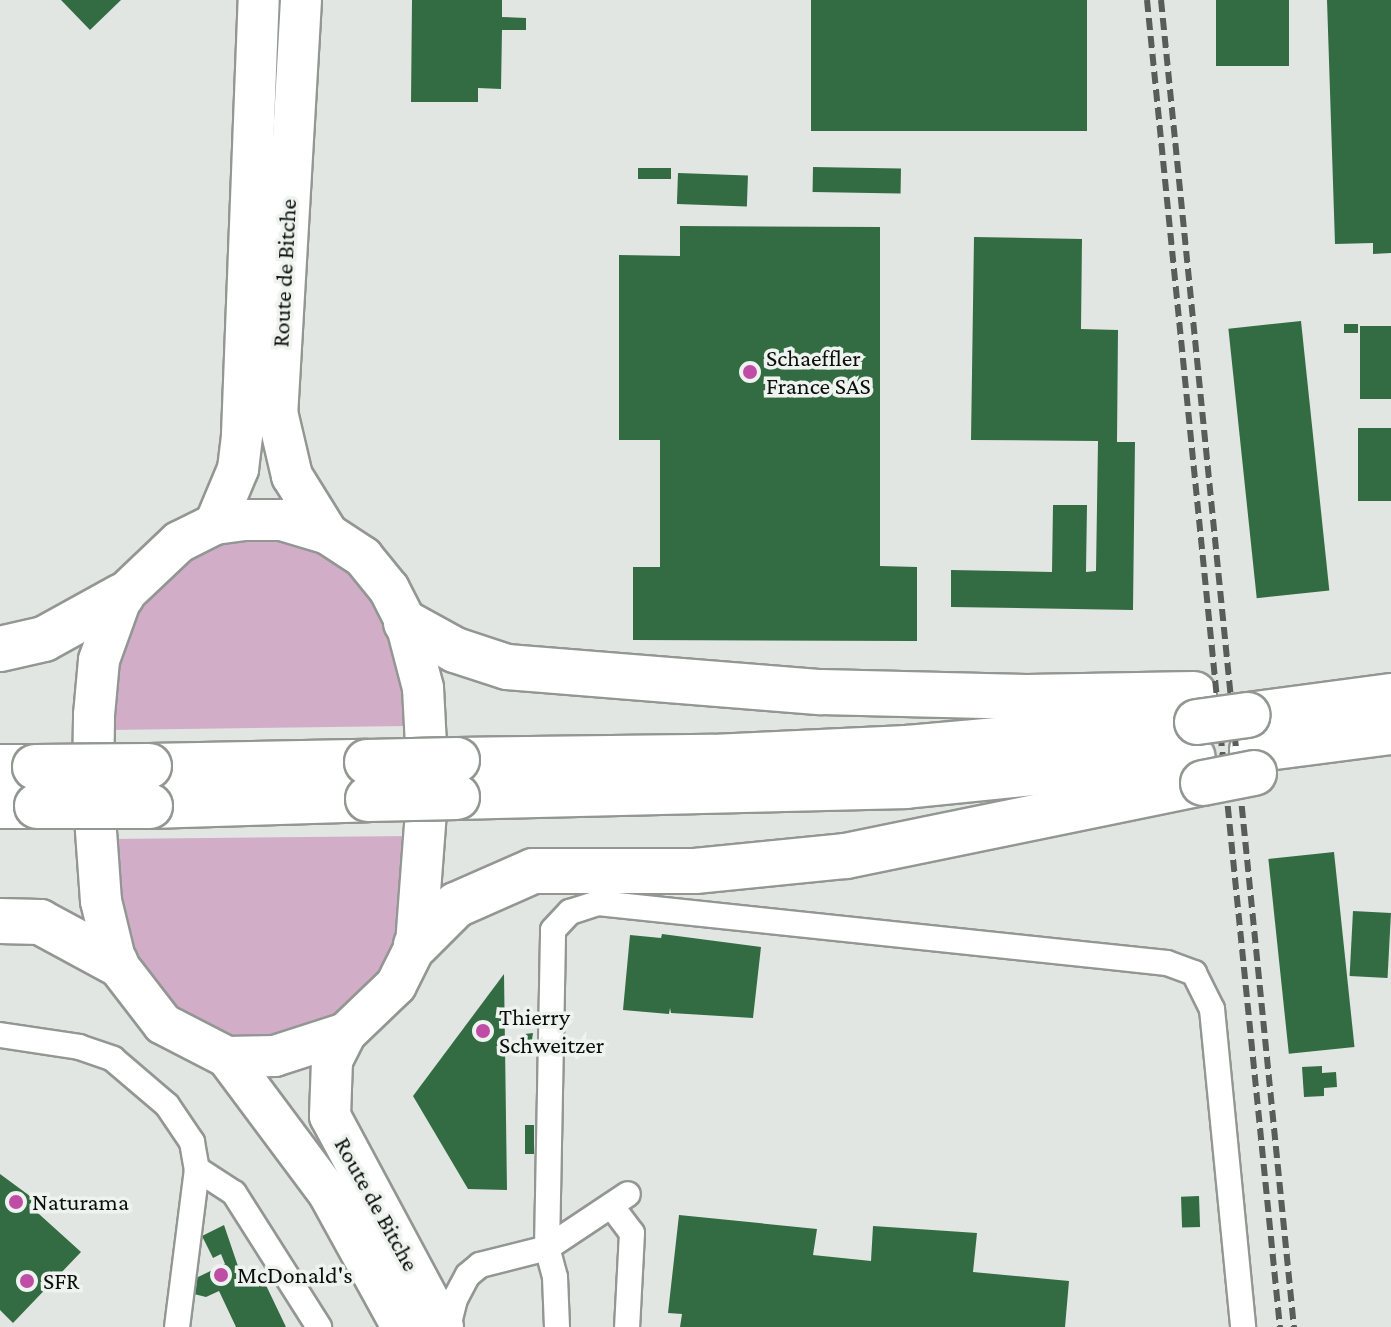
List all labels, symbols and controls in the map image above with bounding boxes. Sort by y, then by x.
street label: Route de Bitche [266,198,302,348]
place label: Schaeffler France SAS [766,344,871,400]
marker: Schaeffler France SAS [741,363,759,381]
place label: Thierry Schweitzer [499,1003,604,1059]
marker: Thierry Schweitzer [474,1022,492,1040]
street label: Route de Bitche [328,1132,426,1276]
place label: Naturama [32,1188,129,1216]
marker: Naturama [7,1193,25,1211]
place label: McDonald's [237,1261,353,1289]
marker: McDonald's [212,1266,230,1284]
place label: SFR [43,1267,79,1295]
marker: SFR [18,1272,36,1290]

